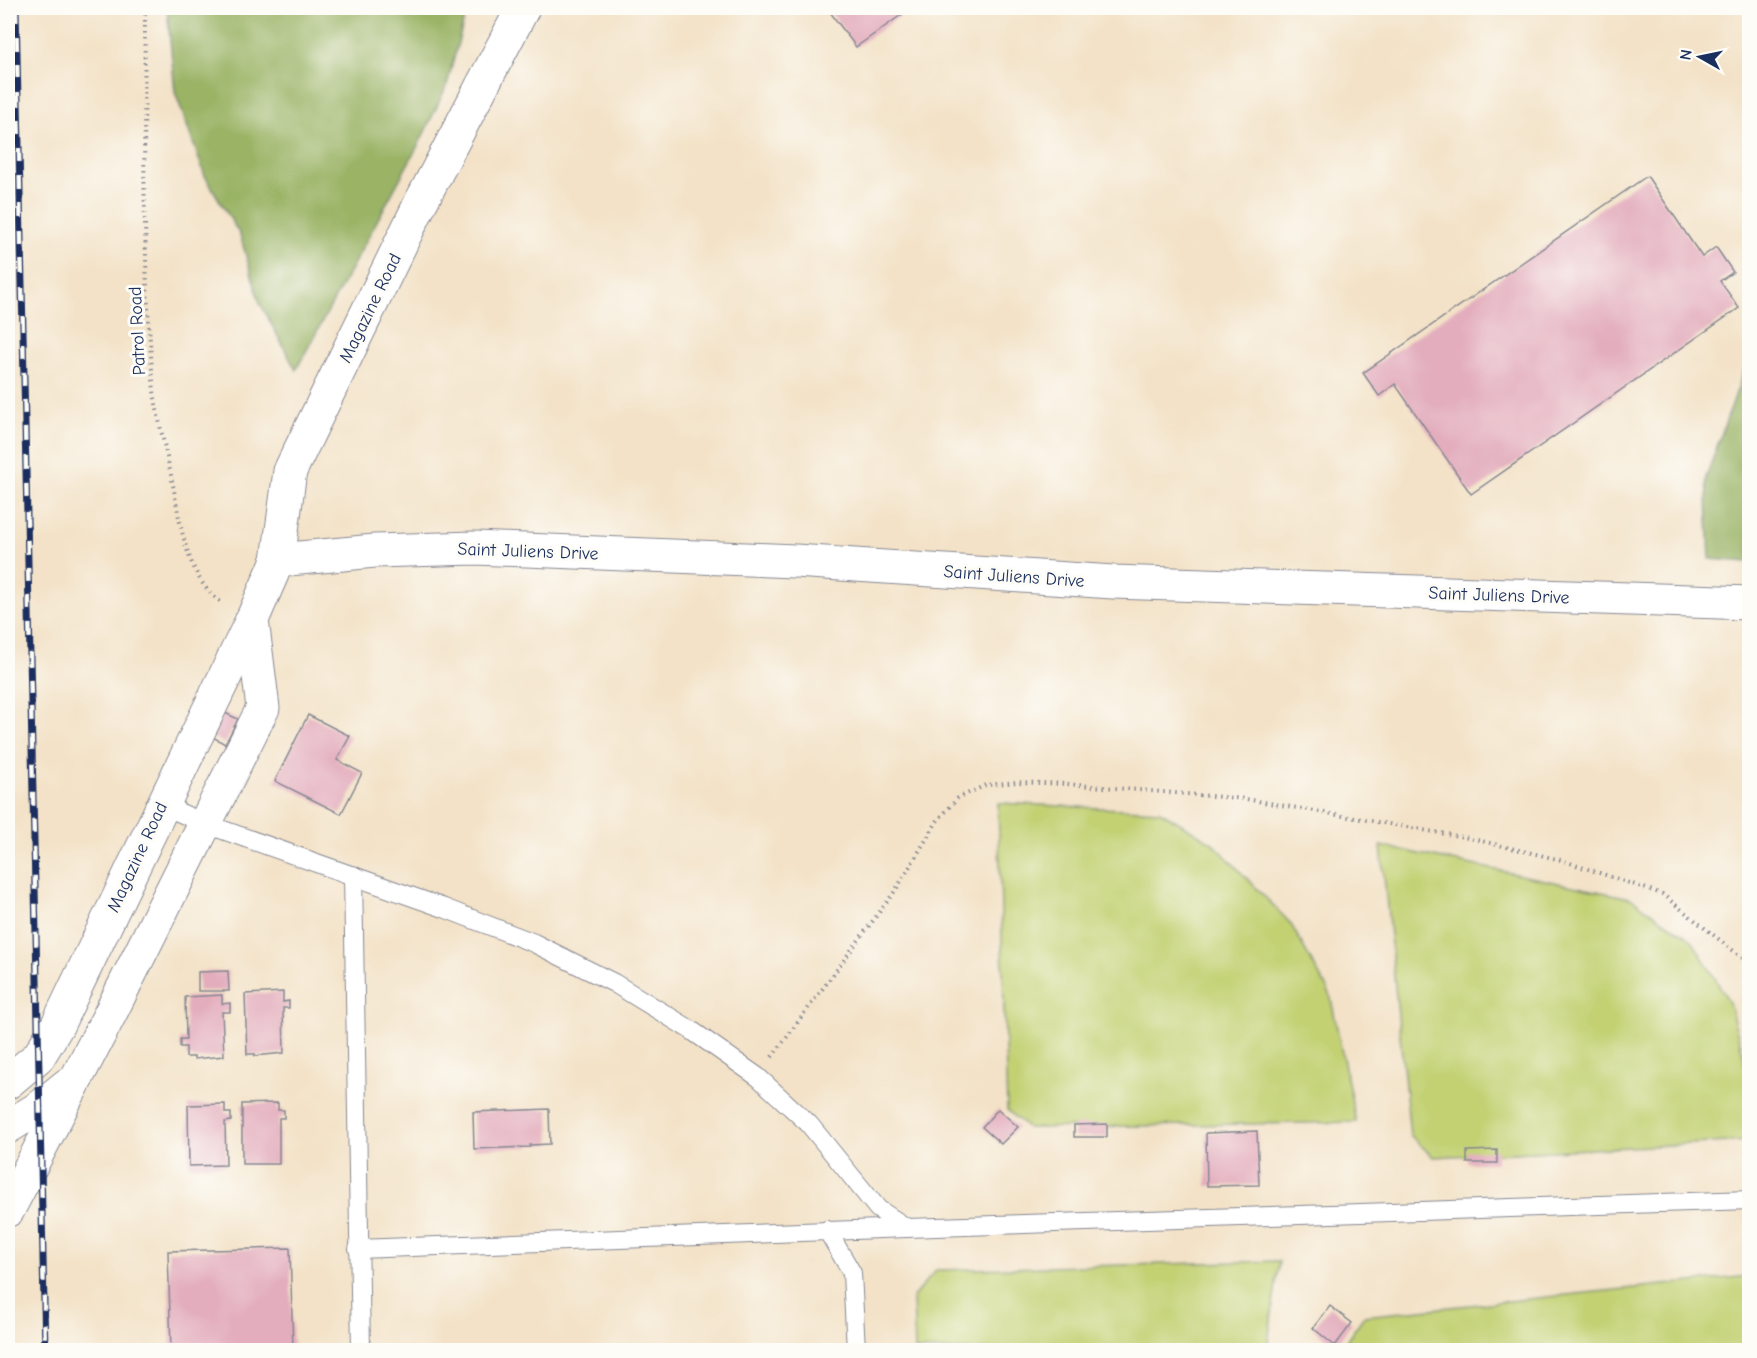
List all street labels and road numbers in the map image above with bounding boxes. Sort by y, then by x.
street label: Magazine Road [335,250,406,366]
street label: Patrol Road [125,286,150,376]
street label: Saint Juliens Drive [457,539,599,564]
street label: Saint Juliens Drive [943,561,1085,592]
street label: Saint Juliens Drive [1428,583,1570,608]
street label: Magazine Road [103,799,172,916]

